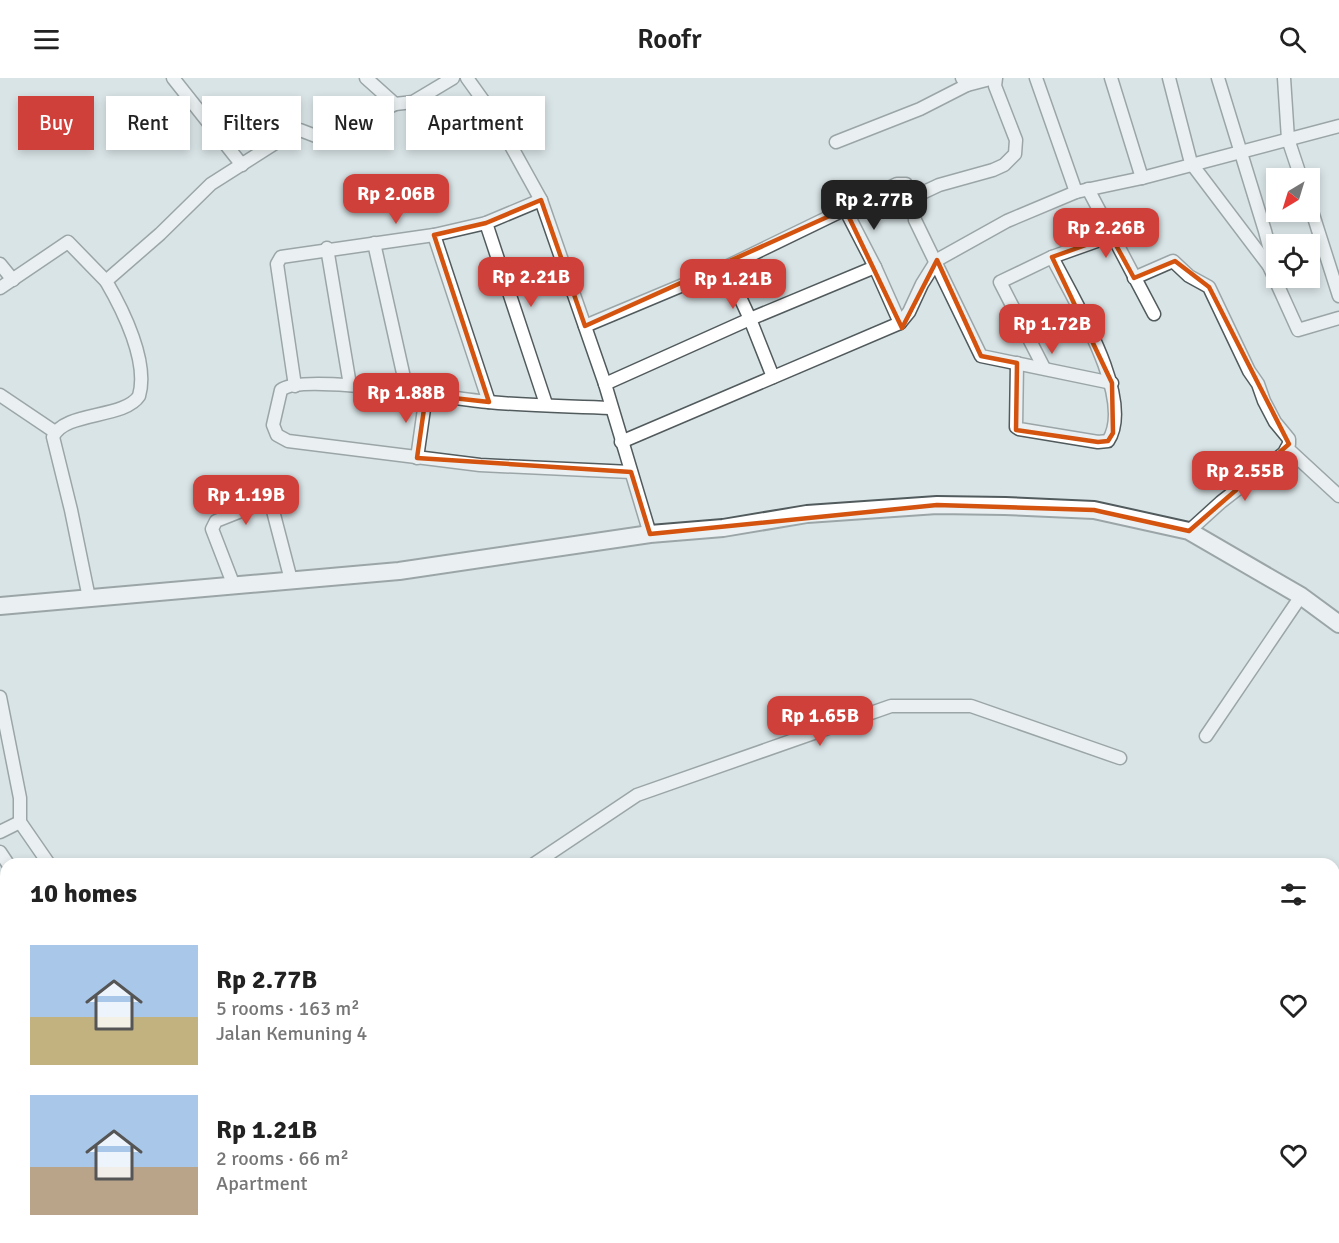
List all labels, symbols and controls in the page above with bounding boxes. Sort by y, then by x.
icon: menu [30,23,63,56]
text: Roofr [637,23,702,56]
icon: search [1276,23,1309,56]
chip: Buy [18,96,94,150]
chip: Rent [106,96,190,150]
chip: Filters [202,96,301,150]
chip: New [313,96,394,150]
chip: Apartment [406,96,545,150]
north arrow [1266,168,1320,222]
map controls [1266,168,1320,288]
pin: Rp 2.06B [334,174,458,225]
pin: Rp 2.77B [812,180,936,231]
text: Rp 2.06B [357,181,435,206]
text: Rp 2.77B [835,187,913,212]
pin: Rp 2.26B [1044,208,1168,259]
text: Rp 2.26B [1067,215,1145,240]
button: locate [1266,234,1320,288]
pin: Rp 2.21B [469,257,593,308]
pin: Rp 1.21B [671,259,795,310]
text: Rp 2.21B [492,264,570,289]
text: Rp 1.21B [694,266,772,291]
pin: Rp 1.72B [990,304,1114,355]
text: Rp 1.72B [1013,311,1091,336]
pin: Rp 1.88B [344,373,468,424]
text: Rp 1.88B [367,380,445,405]
pin: Rp 2.55B [1183,451,1307,502]
text: Rp 2.55B [1206,458,1284,483]
pin: Rp 1.19B [184,475,308,526]
text: Rp 1.19B [207,482,285,507]
pin: Rp 1.65B [758,696,882,747]
text: Rp 1.65B [781,703,859,728]
text: 10 homes [30,878,137,910]
icon: filters [1277,878,1310,911]
text: Rp 2.77B [216,964,317,996]
icon: home [78,969,150,1041]
icon: heart [1277,989,1310,1022]
text: 5 rooms · 163 m² [216,996,360,1021]
text: Jalan Kemuning 4 [216,1021,367,1046]
text: Rp 1.21B [216,1114,317,1146]
icon: home [78,1119,150,1191]
icon: heart [1277,1139,1310,1172]
text: 2 rooms · 66 m² [216,1146,349,1171]
text: Apartment [216,1171,308,1196]

